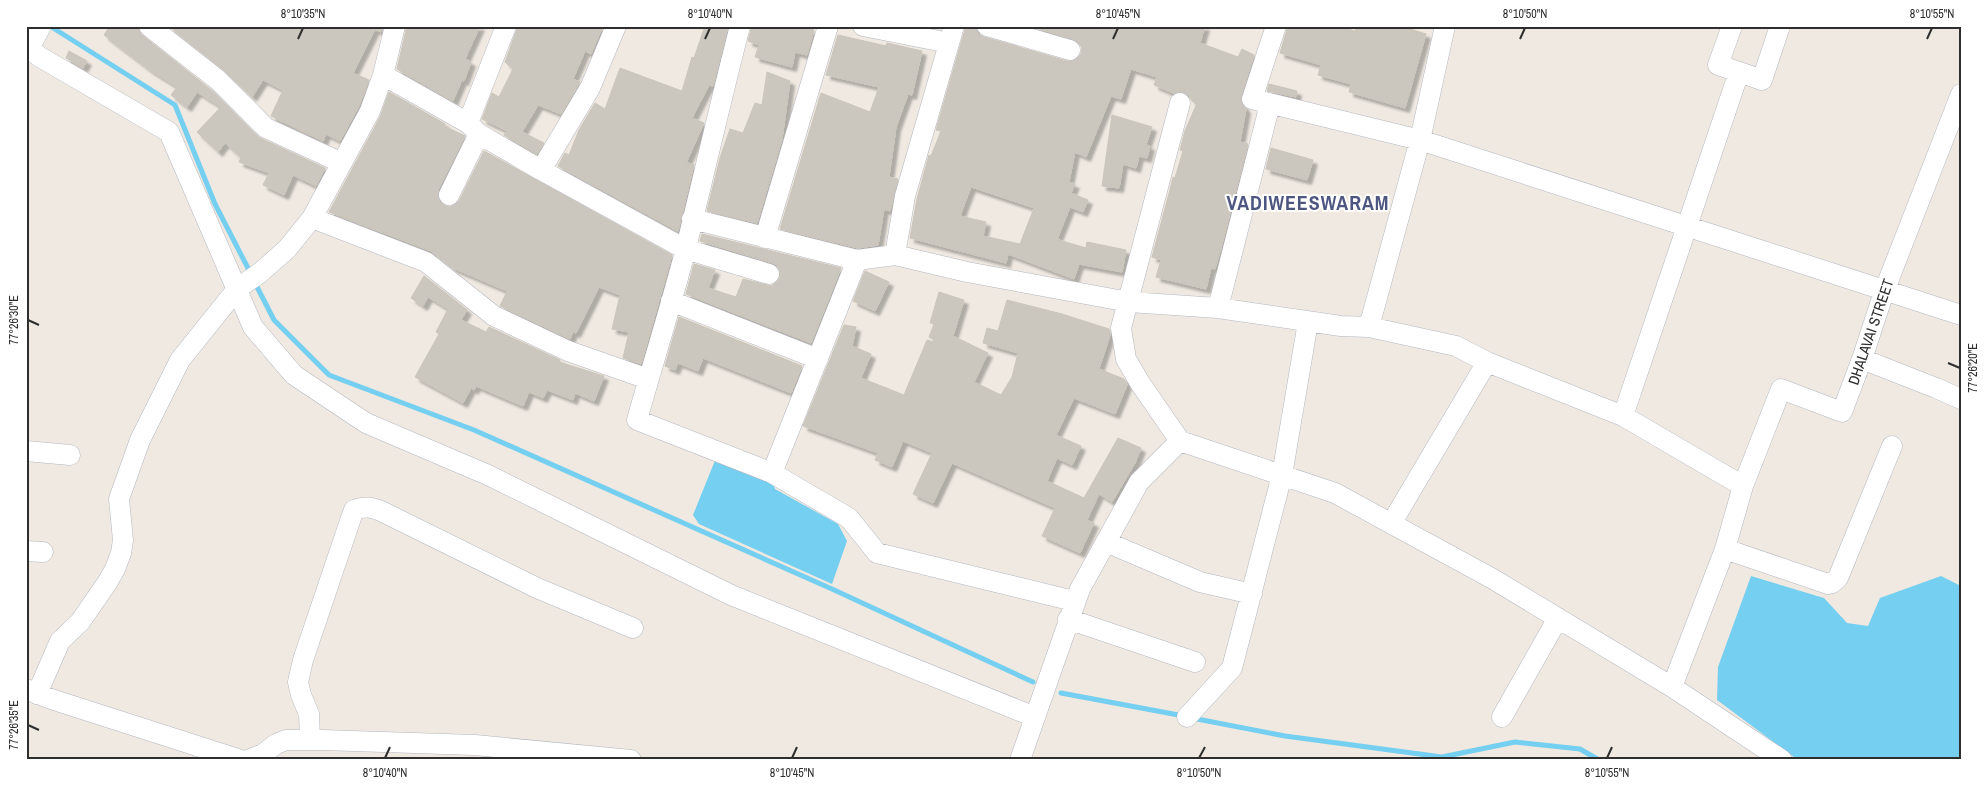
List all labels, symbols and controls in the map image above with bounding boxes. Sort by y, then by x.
text: 8°10'35"N [281,6,325,22]
text: 8°10'40"N [688,6,732,22]
text: 8°10'45"N [1096,6,1140,22]
text: 8°10'50"N [1503,6,1547,22]
text: 8°10'55"N [1910,6,1954,22]
district label: VADIWEESWARAM [1226,189,1390,216]
street label: DHALAVAI STREET [1843,275,1899,388]
text: 77°26'30"E [6,295,22,345]
text: 77°26'20"E [1965,343,1981,393]
text: 77°26'35"E [6,700,22,750]
text: 8°10'40"N [363,765,407,781]
text: 8°10'45"N [770,765,814,781]
text: 8°10'50"N [1177,765,1221,781]
text: 8°10'55"N [1585,765,1629,781]

